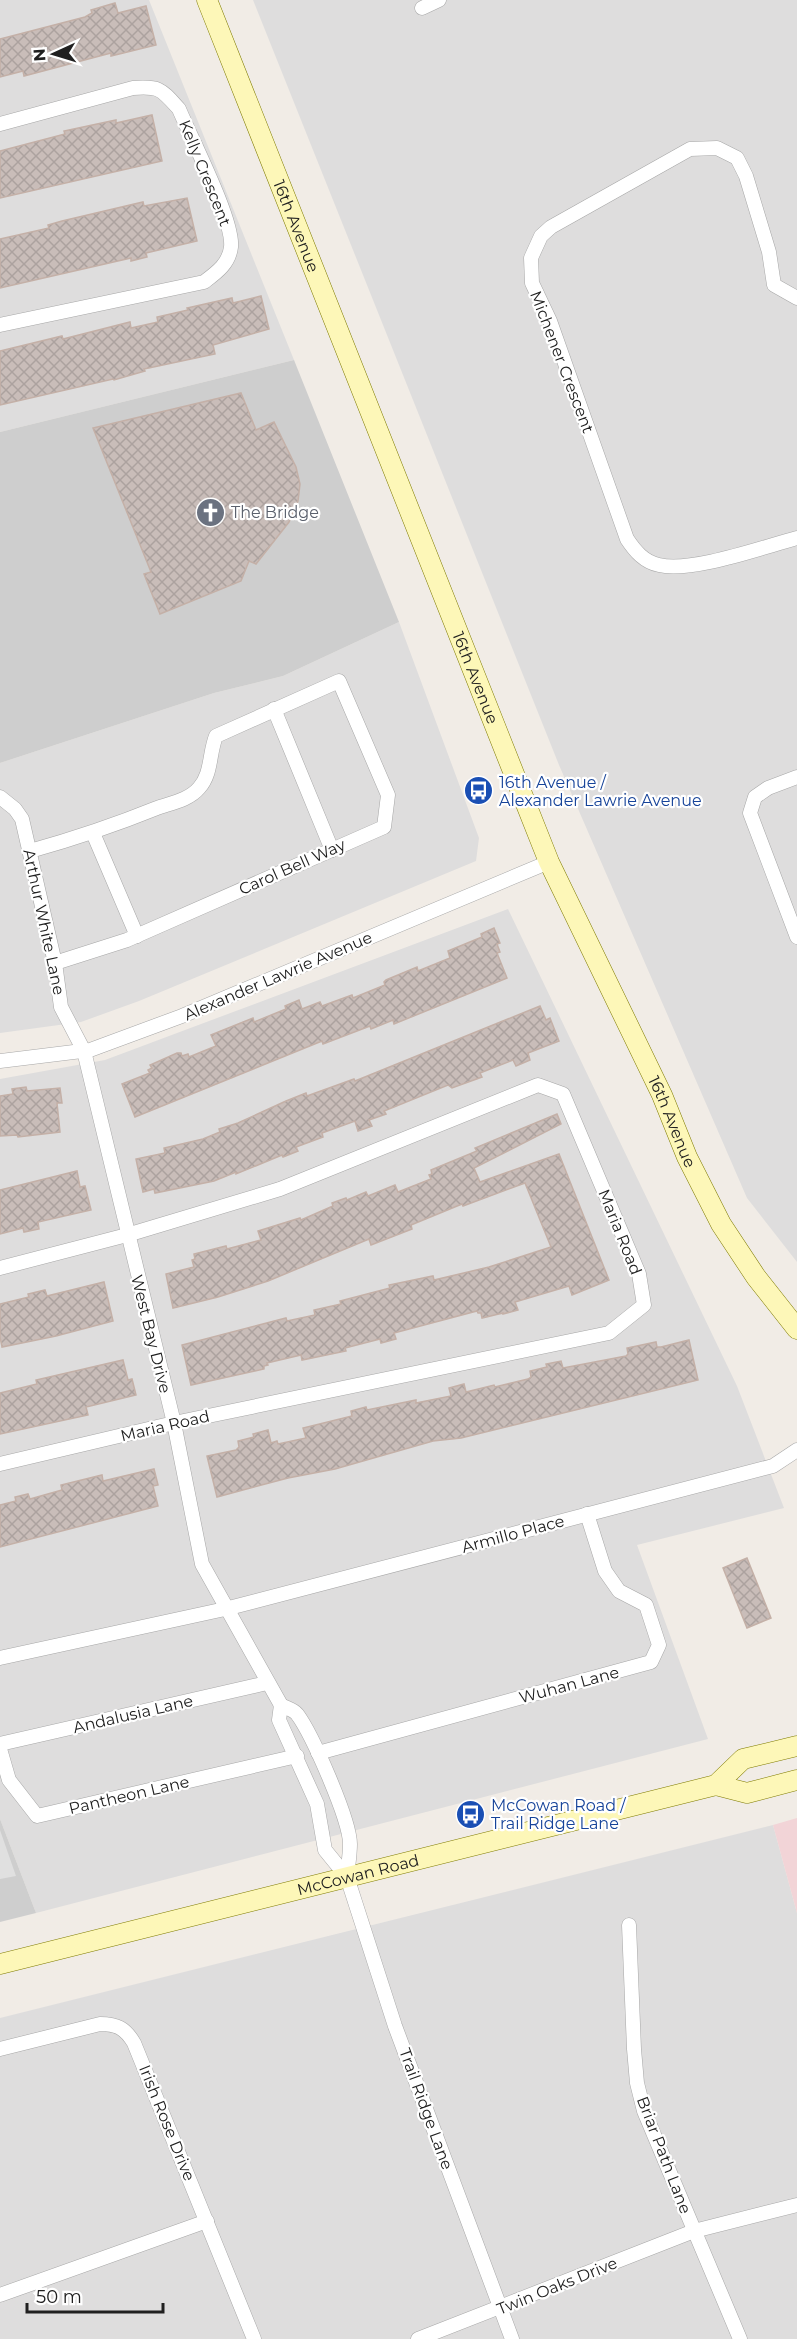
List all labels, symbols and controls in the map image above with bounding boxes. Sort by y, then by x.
north arrow [24,24,84,84]
text: N [30,48,49,62]
street label: Kelly Crescent [175,117,235,229]
street label: 16th Avenue [270,177,323,275]
street label: Michener Crescent [526,288,598,436]
church icon: The Bridge [194,496,226,528]
place label: The Bridge [231,503,319,522]
street label: 16th Avenue [449,629,503,726]
place label: 16th Avenue / Alexander Lawrie Avenue [499,773,702,810]
bus stop icon: 16th Avenue / Alexander Lawrie Avenue [462,775,494,807]
street label: Carol Bell Way [236,835,349,899]
street label: Arthur White Lane [19,847,69,997]
street label: Alexander Lawrie Avenue [181,928,375,1024]
street label: 16th Avenue [645,1073,700,1171]
street label: Maria Road [594,1186,646,1278]
street label: West Bay Drive [127,1273,175,1395]
street label: Maria Road [119,1407,211,1445]
street label: Armillo Place [460,1511,566,1557]
street label: Wuhan Lane [517,1663,621,1707]
street label: Andalusia Lane [71,1691,195,1737]
street label: Pantheon Lane [67,1772,191,1818]
place label: McCowan Road / Trail Ridge Lane [491,1796,626,1833]
bus stop icon: McCowan Road / Trail Ridge Lane [454,1798,486,1830]
street label: McCowan Road [295,1850,421,1899]
street label: Trail Ridge Lane [395,2046,457,2172]
street label: Irish Rose Drive [135,2062,199,2184]
street label: Briar Path Lane [633,2094,695,2216]
street label: Twin Oaks Drive [494,2253,620,2319]
scale bar [27,2276,164,2314]
text: 50 m [36,2286,82,2308]

